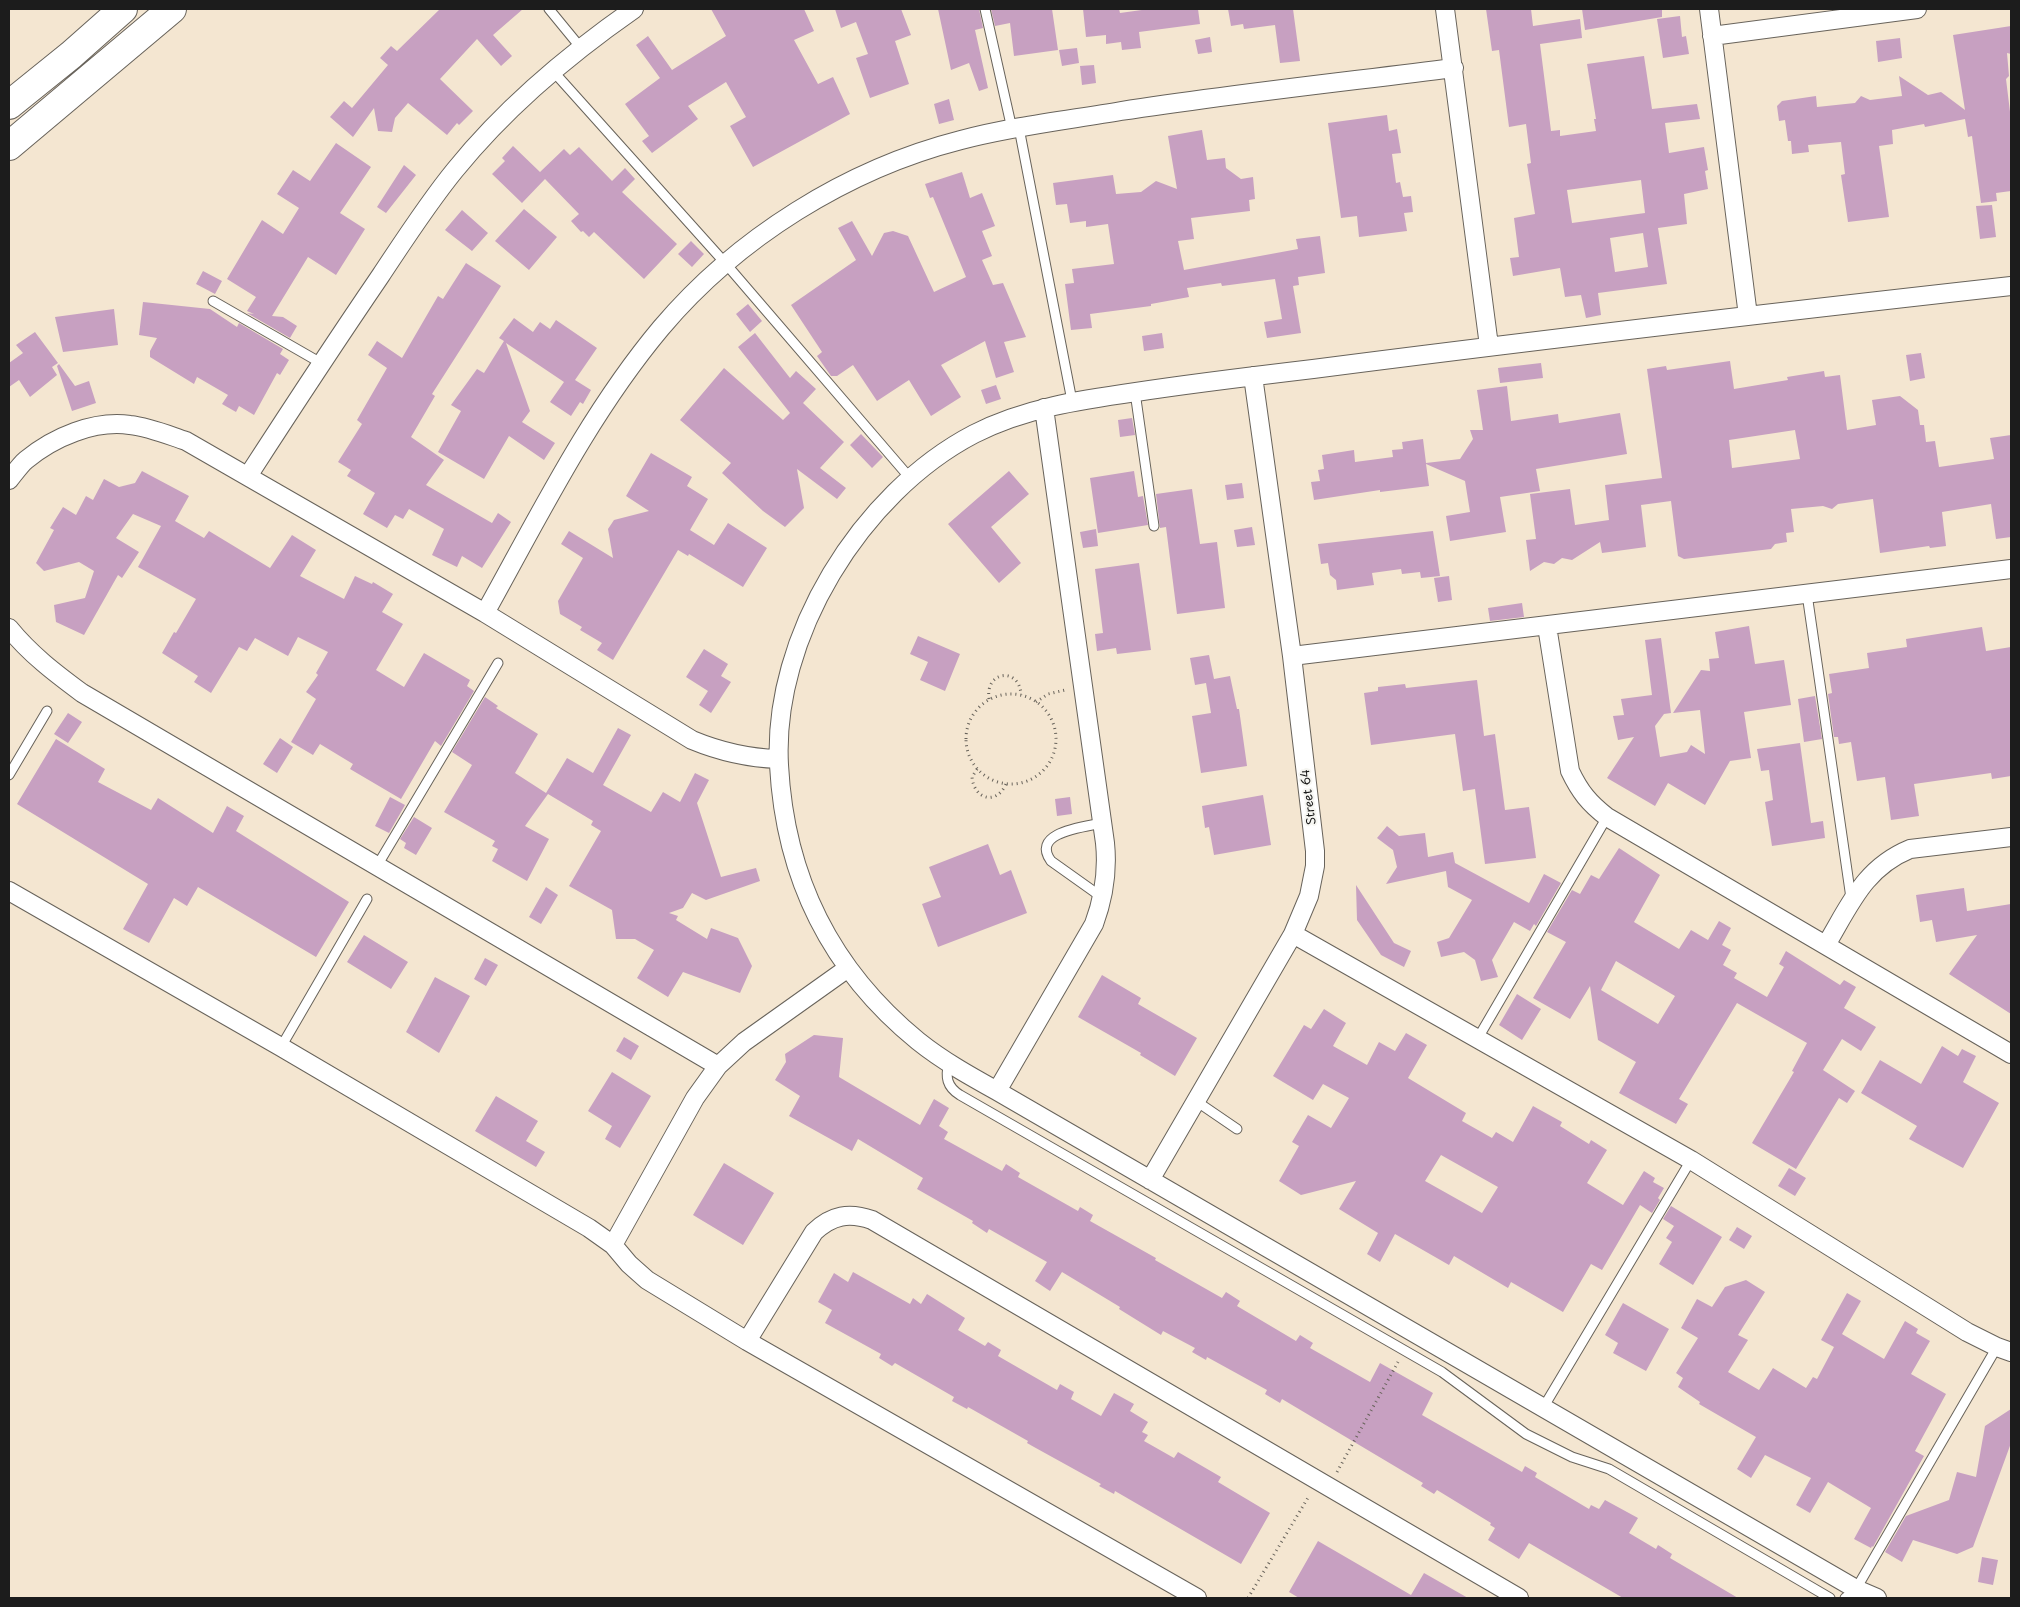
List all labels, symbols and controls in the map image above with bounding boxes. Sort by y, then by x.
street label: Street 64 [1298,768,1320,826]

